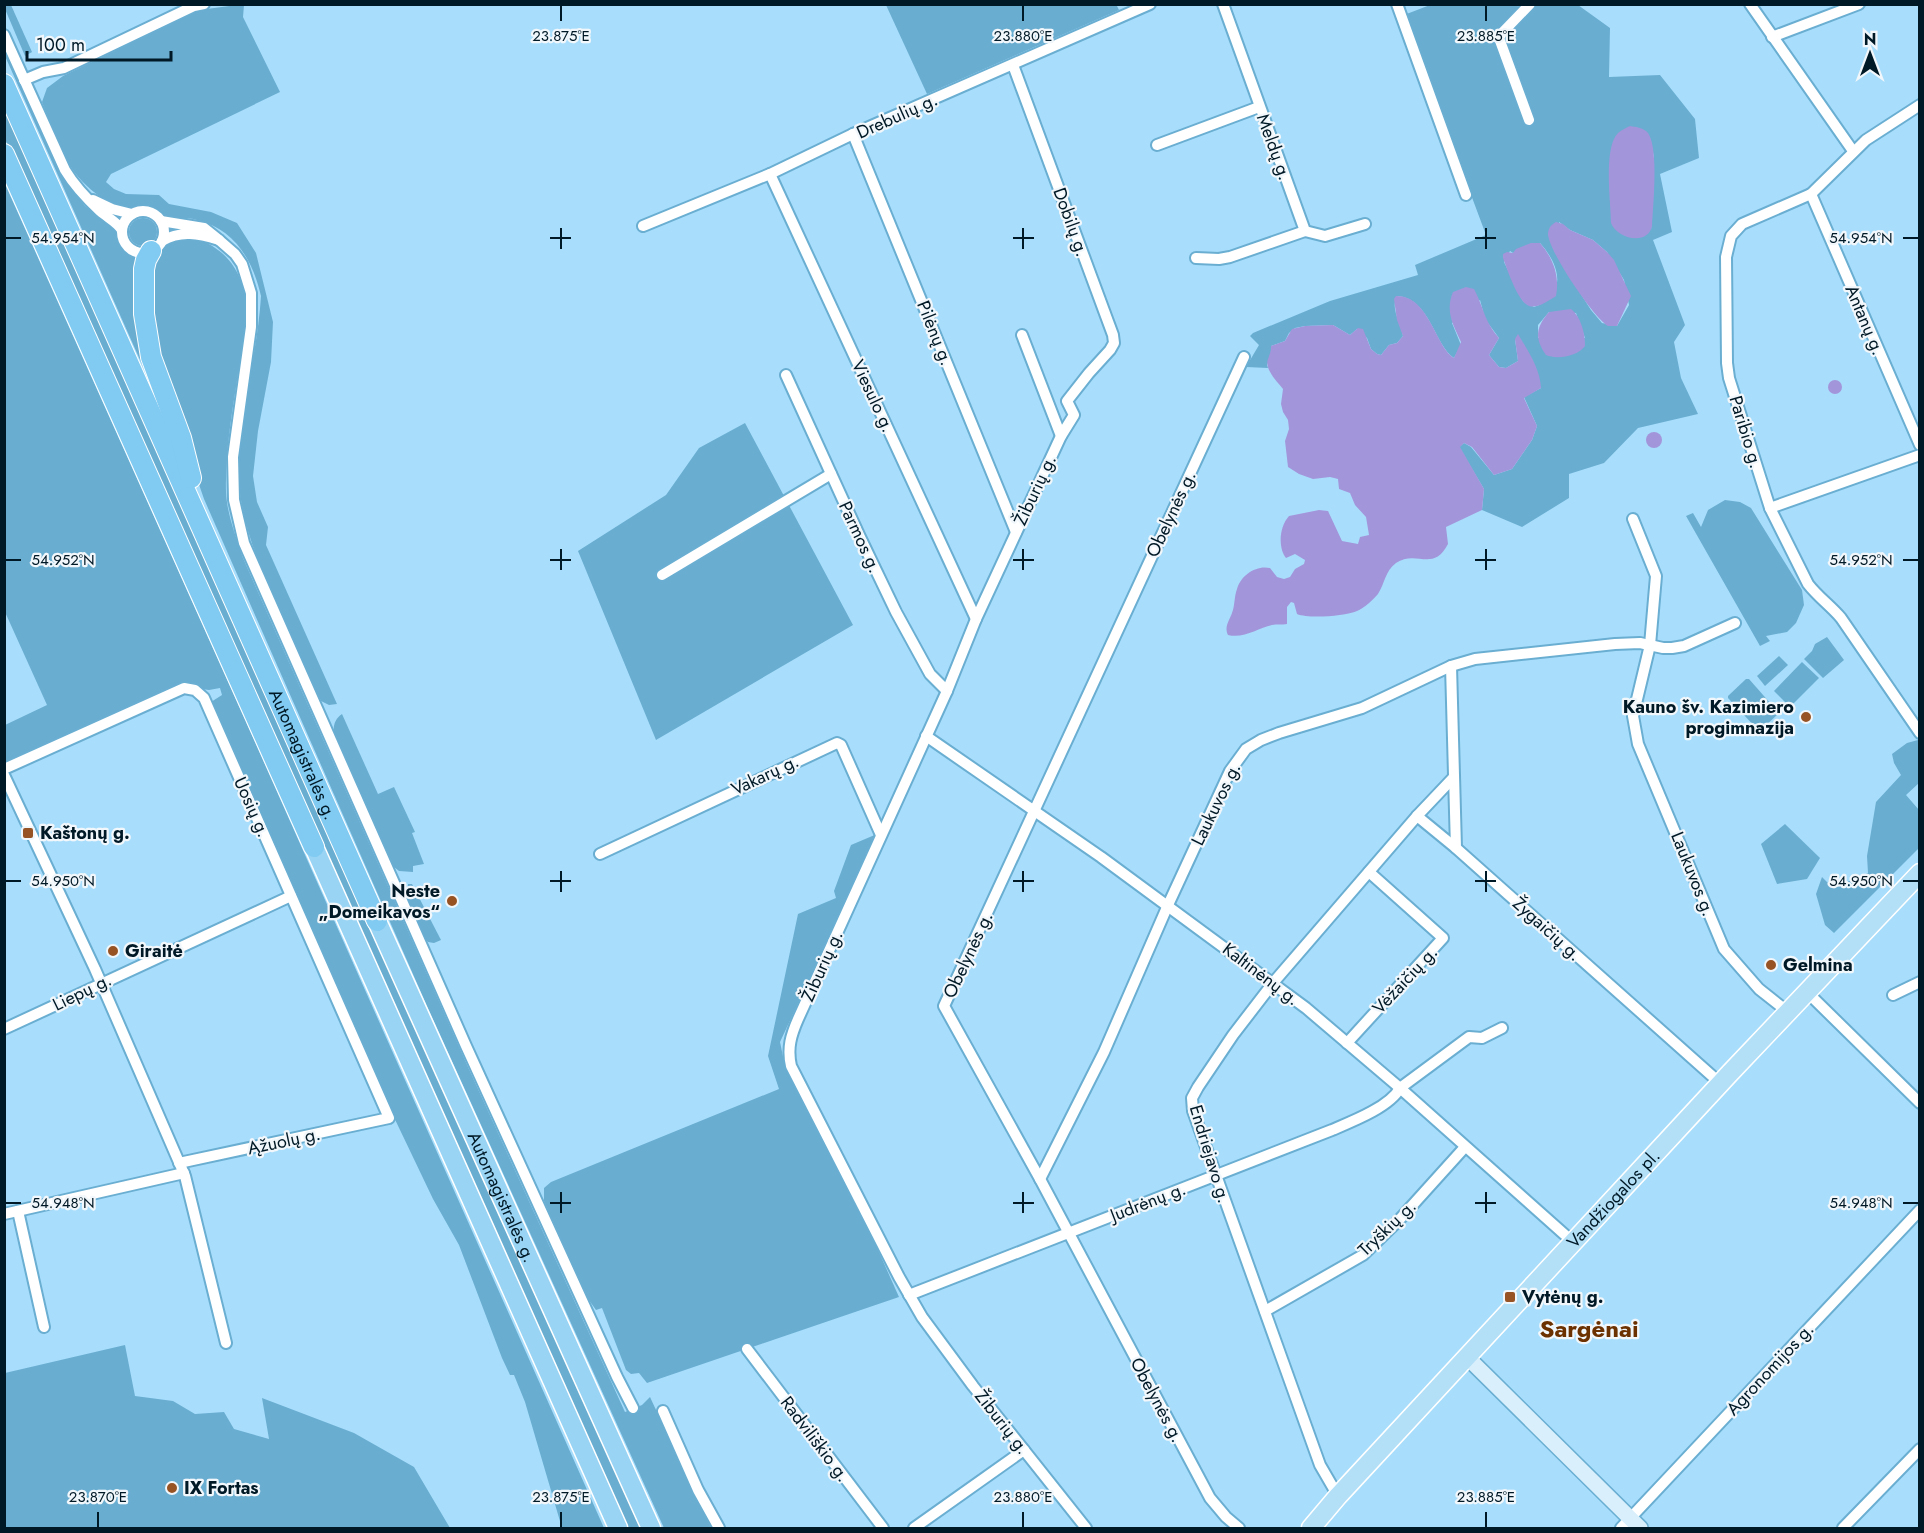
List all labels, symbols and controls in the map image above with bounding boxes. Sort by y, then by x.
scale bar [27,24,171,62]
north arrow [1840,24,1900,84]
text: 23.875°E [532,25,590,47]
text: 23.880°E [994,25,1052,47]
text: 23.885°E [1457,25,1515,47]
text: N [1864,28,1876,51]
text: 100 m [36,32,85,58]
street label: Drebulių g. [852,87,942,145]
street label: Meldų g. [1250,110,1298,184]
street label: Dobilų g. [1047,184,1095,260]
text: 54.954°N [31,227,95,249]
text: 54.954°N [1829,227,1893,249]
street label: Antanų g. [1839,281,1891,359]
street label: Pilėnų g. [910,297,960,369]
street label: Viesulo g. [845,355,901,437]
street label: Paribio g. [1723,392,1769,472]
street label: Žiburių g. [1007,450,1063,530]
street label: Obelynės g. [1140,466,1202,562]
street label: Parmos g. [832,497,888,577]
text: 54.952°N [31,549,95,571]
text: 54.952°N [1829,549,1893,571]
street label: Automagistralės g. [262,685,343,824]
place label: Kauno šv. Kazimiero progimnazija [1623,694,1794,741]
marker: Kauno šv. Kazimiero progimnazija [1799,710,1813,724]
street label: Vakarų g. [727,748,803,802]
street label: Laukuvos g. [1185,758,1247,850]
street label: Uosių g. [227,773,277,841]
place label: Kaštonų g. [40,820,130,846]
marker: Kaštonų g. [21,826,35,840]
street label: Laukuvos g. [1664,828,1722,920]
text: 54.950°N [31,870,95,892]
text: 54.950°N [1829,870,1893,892]
place label: Neste „Domeikavos“ [318,878,440,925]
street label: Žygaičių g. [1507,891,1587,967]
marker: Neste „Domeikavos“ [445,894,459,908]
street label: Obelynės g. [937,907,999,1003]
street label: Žiburių g. [795,926,849,1006]
street label: Kaltinėnų g. [1217,936,1305,1012]
place label: Giraitė [125,938,183,964]
street label: Vėžaičių g. [1366,940,1444,1020]
marker: Giraitė [106,944,120,958]
place label: Gelmina [1783,952,1853,978]
marker: Gelmina [1764,958,1778,972]
street label: Liepų g. [48,967,116,1017]
street label: Endriejavo g. [1183,1102,1237,1206]
street label: Ąžuolų g. [245,1121,323,1161]
street label: Automagistralės g. [461,1128,543,1267]
street label: Vandžiogalos pl. [1561,1144,1666,1254]
street label: Judrėnų g. [1105,1176,1190,1229]
text: 54.948°N [31,1192,95,1214]
text: 54.948°N [1829,1192,1893,1214]
street label: Tryškių g. [1352,1194,1422,1262]
place label: Vytėnų g. [1521,1284,1604,1310]
marker: Vytėnų g. [1503,1290,1517,1304]
district label: Sargėnai [1539,1311,1639,1346]
street label: Agronomijos g. [1720,1317,1820,1421]
street label: Obelynės g. [1124,1353,1190,1447]
street label: Žiburių g. [968,1384,1036,1460]
street label: Radviliškio g. [774,1391,856,1487]
place label: IX Fortas [184,1475,259,1501]
marker: IX Fortas [165,1481,179,1495]
text: 23.870°E [69,1486,127,1508]
text: 23.875°E [532,1486,590,1508]
text: 23.880°E [994,1486,1052,1508]
text: 23.885°E [1457,1486,1515,1508]

